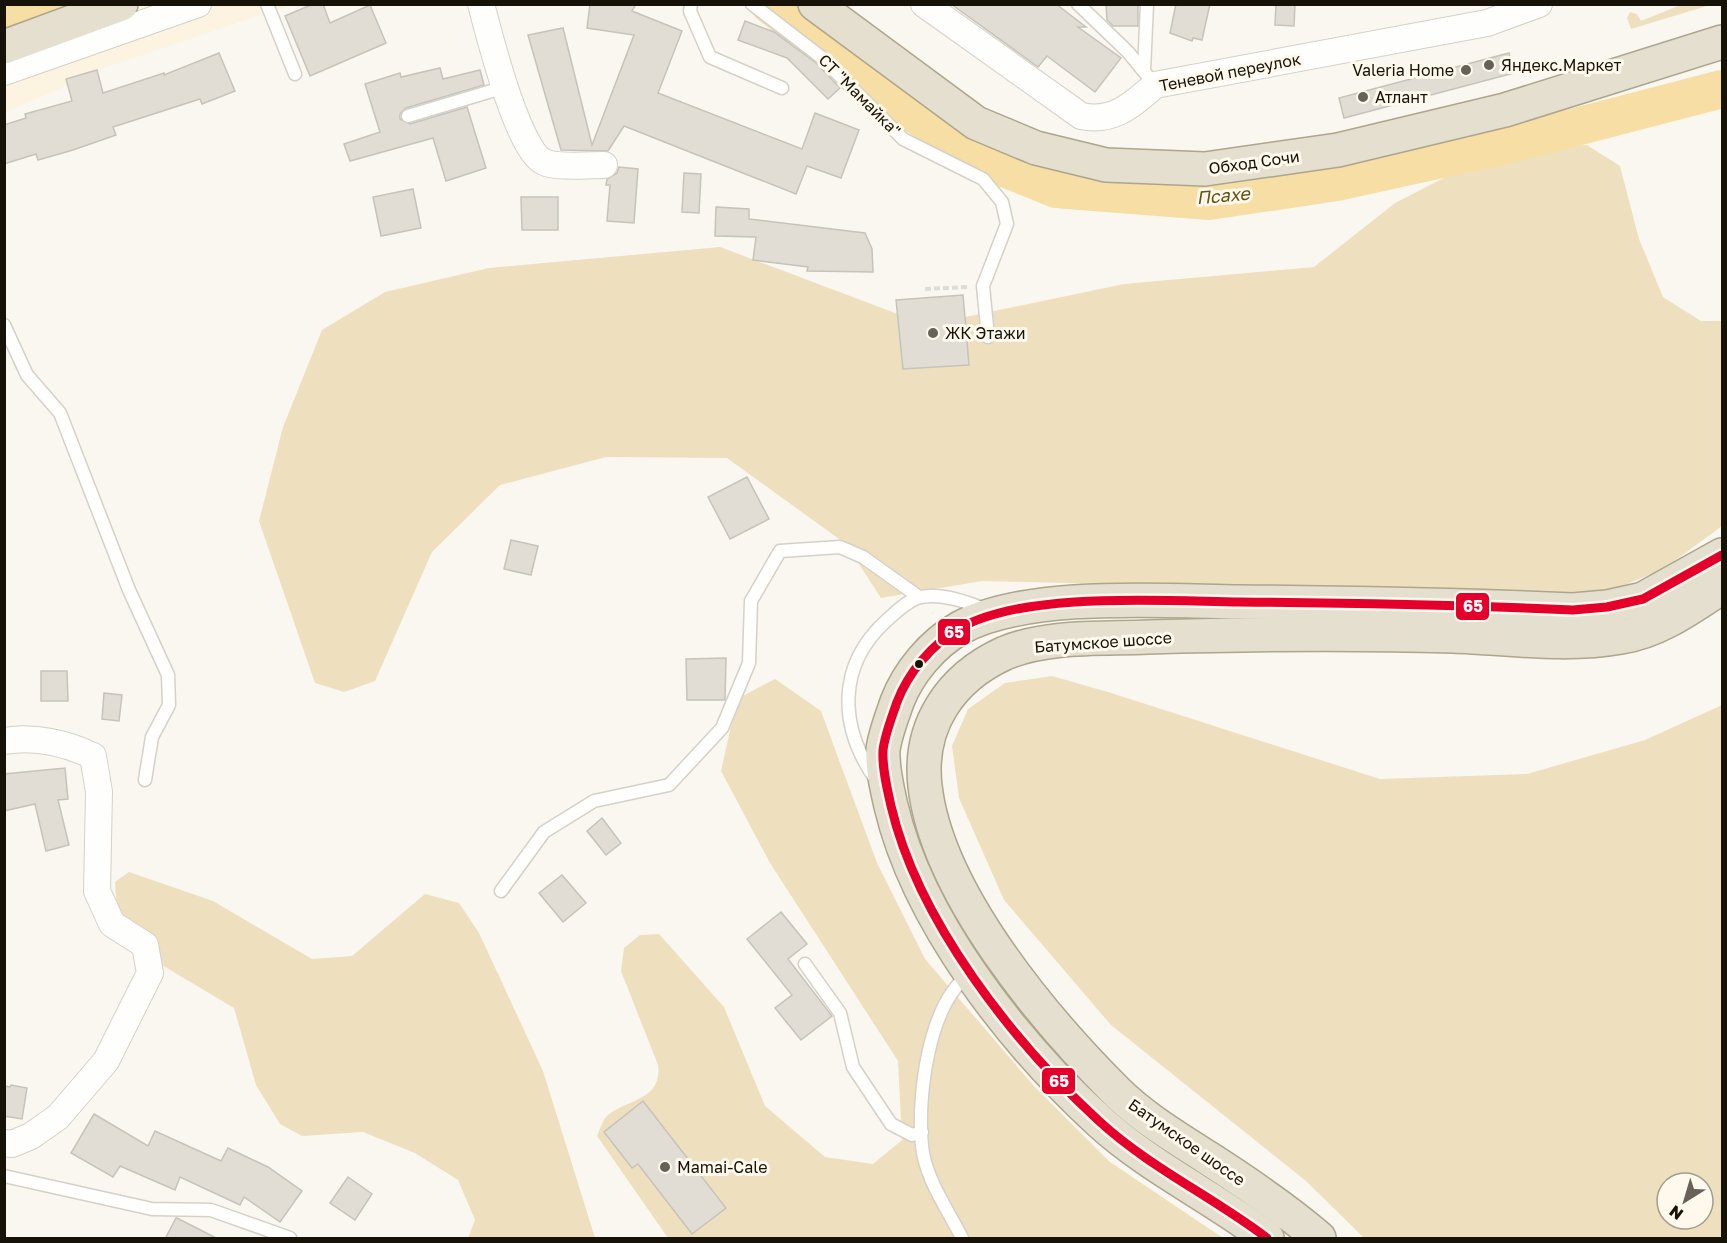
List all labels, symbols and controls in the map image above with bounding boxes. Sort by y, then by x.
street label: Теневой переулок [1158,48,1302,96]
street label: СТ "Мамайка" [815,50,905,140]
place label: Яндекс.Маркет [1501,55,1621,75]
marker: Яндекс.Маркет [1482,58,1496,72]
place label: Valeria Home [1352,60,1454,80]
marker: Valeria Home [1459,63,1473,77]
place label: Атлант [1375,87,1428,107]
marker: Атлант [1356,90,1370,104]
street label: Обход Сочи [1207,146,1301,178]
water label: Псахе [1195,182,1252,208]
place label: ЖК Этажи [945,323,1026,343]
marker: ЖК Этажи [926,326,940,340]
line badge: 65 [1455,592,1490,621]
text: 65 [1463,596,1483,616]
line badge: 65 [937,618,971,646]
text: 65 [944,622,964,642]
street label: Батумское шоссе [1034,627,1172,657]
unlabelled marker [913,658,925,670]
line badge: 65 [1041,1067,1076,1095]
text: 65 [1049,1071,1069,1091]
street label: Батумское шоссе [1125,1094,1249,1190]
place label: Mamai-Cale [677,1157,768,1177]
marker: Mamai-Cale [658,1160,672,1174]
north arrow [1655,1171,1715,1231]
text: N [1665,1201,1687,1225]

